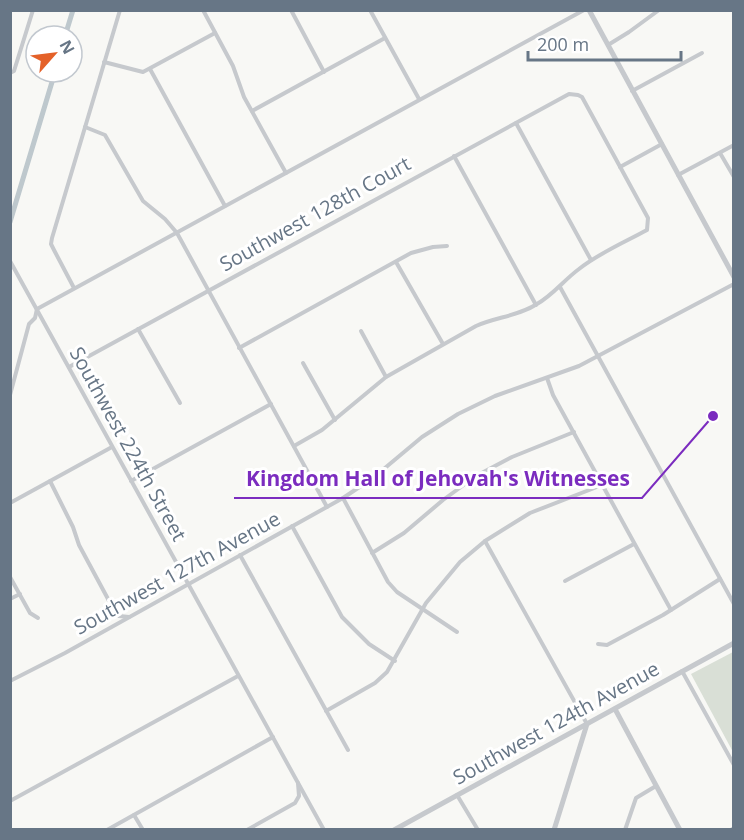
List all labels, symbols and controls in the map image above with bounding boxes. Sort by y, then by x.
north arrow [24,24,84,84]
scale bar [528,24,681,62]
text: 200 m [537,32,589,56]
text: N [54,36,80,58]
street label: Southwest 128th Court [214,150,415,277]
street label: Southwest 224th Street [64,342,193,546]
callout: Kingdom Hall of Jehovah's Witnesses [234,459,642,498]
text: Kingdom Hall of Jehovah's Witnesses [246,464,630,492]
street label: Southwest 127th Avenue [69,505,285,641]
street label: Southwest 124th Avenue [448,655,664,791]

